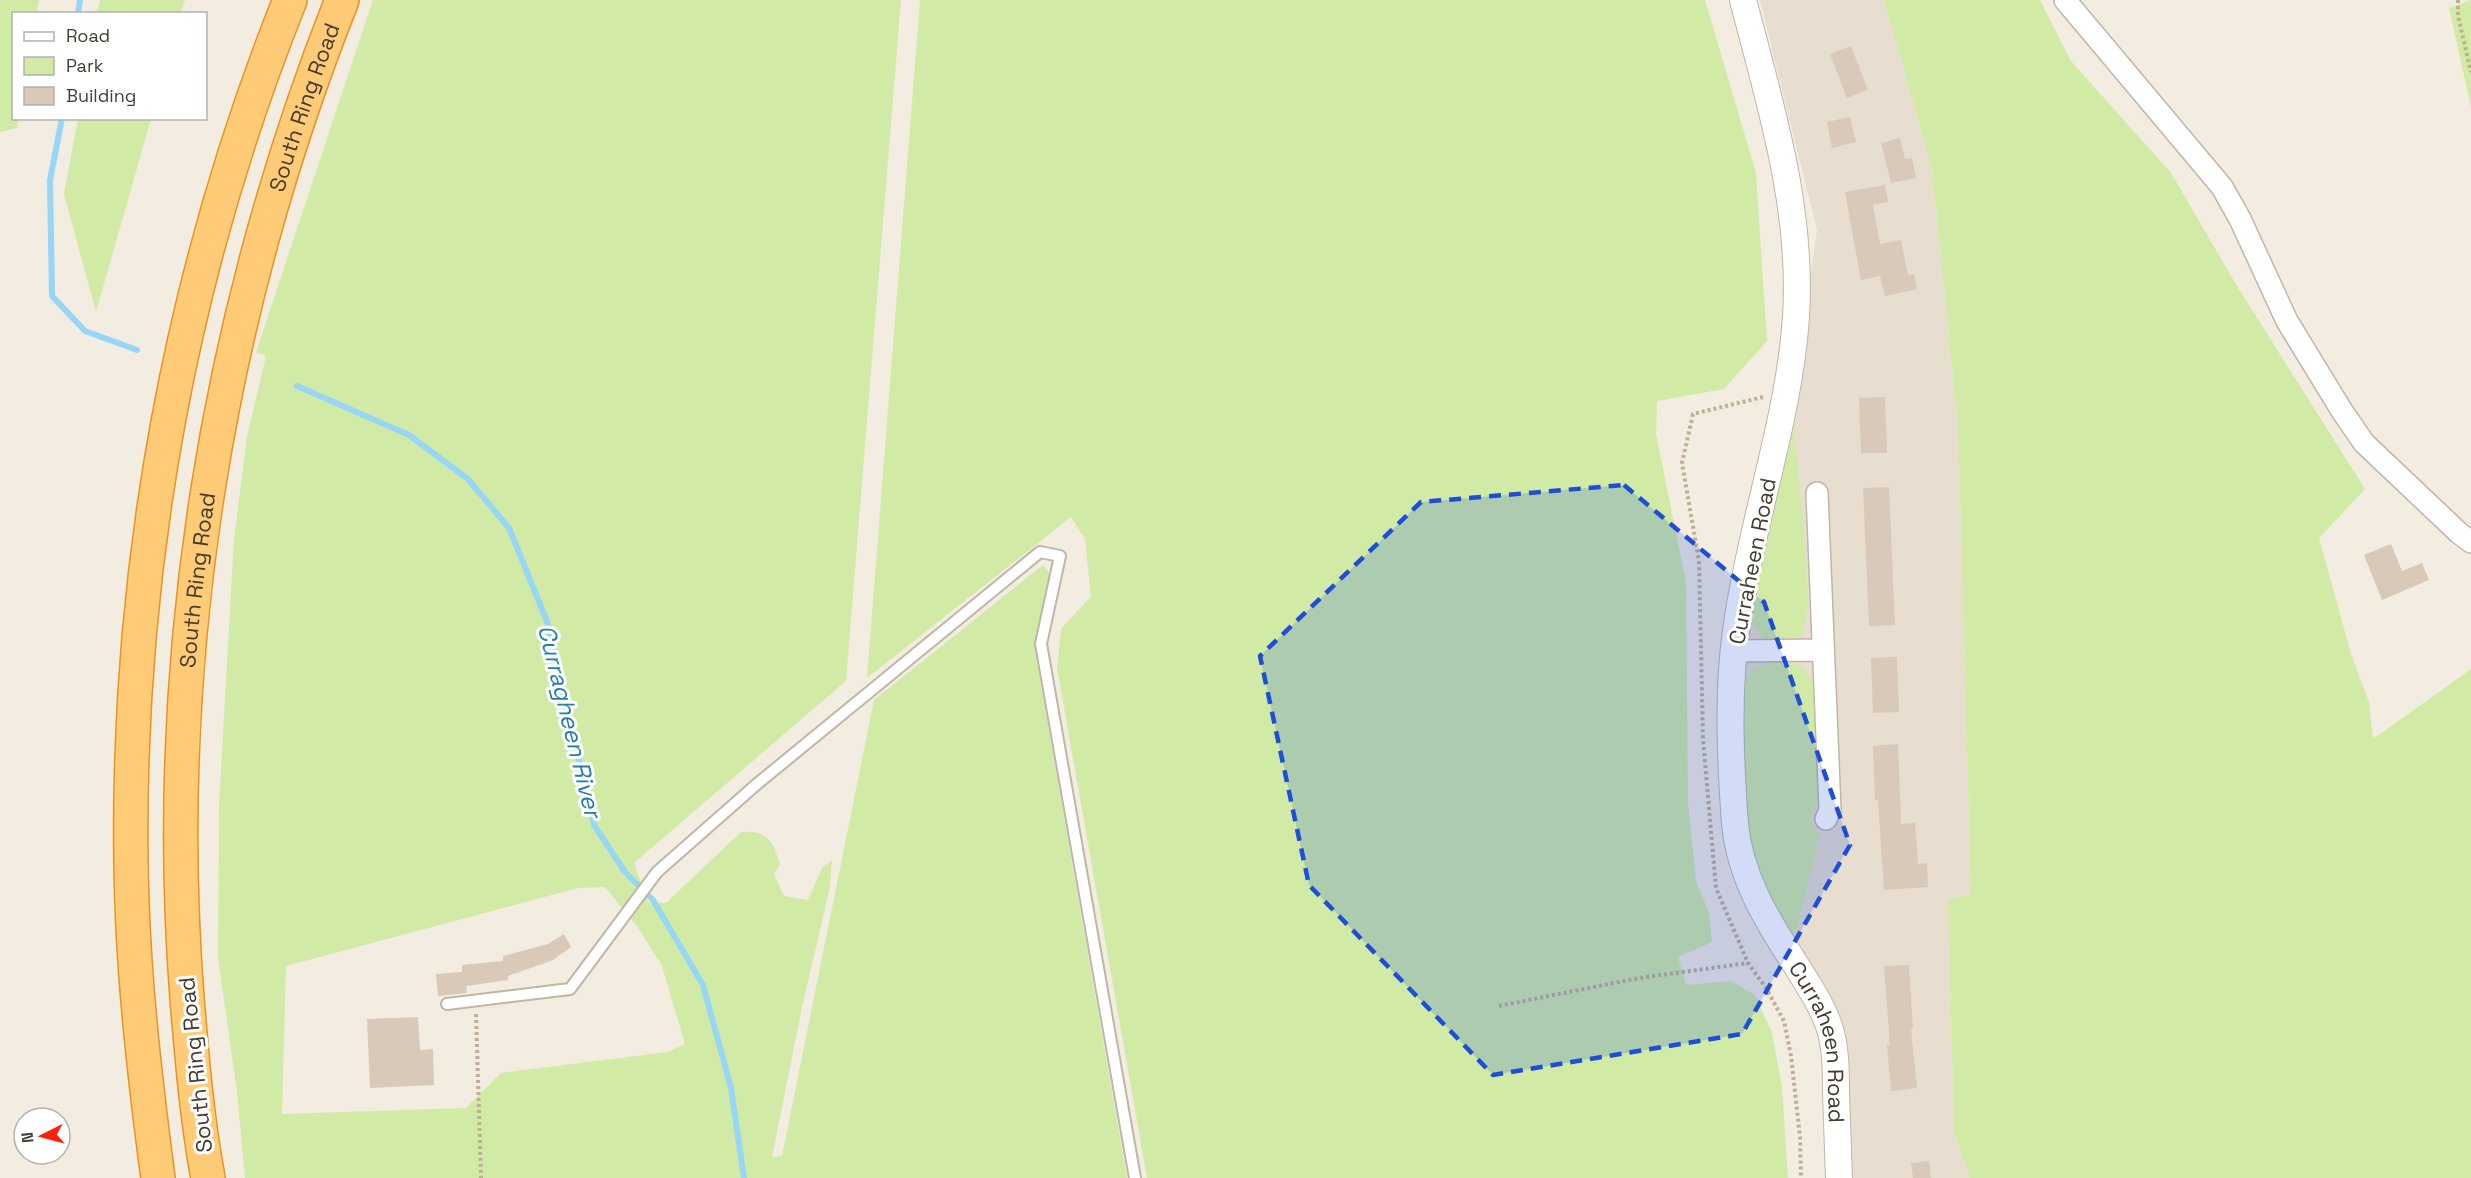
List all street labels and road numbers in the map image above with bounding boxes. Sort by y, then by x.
street label: South Ring Road [262,19,346,195]
street label: Curraheen Road [1722,475,1782,647]
street label: South Ring Road [173,490,221,669]
street label: Curraheen Road [1783,956,1851,1123]
street label: South Ring Road [172,976,218,1154]

